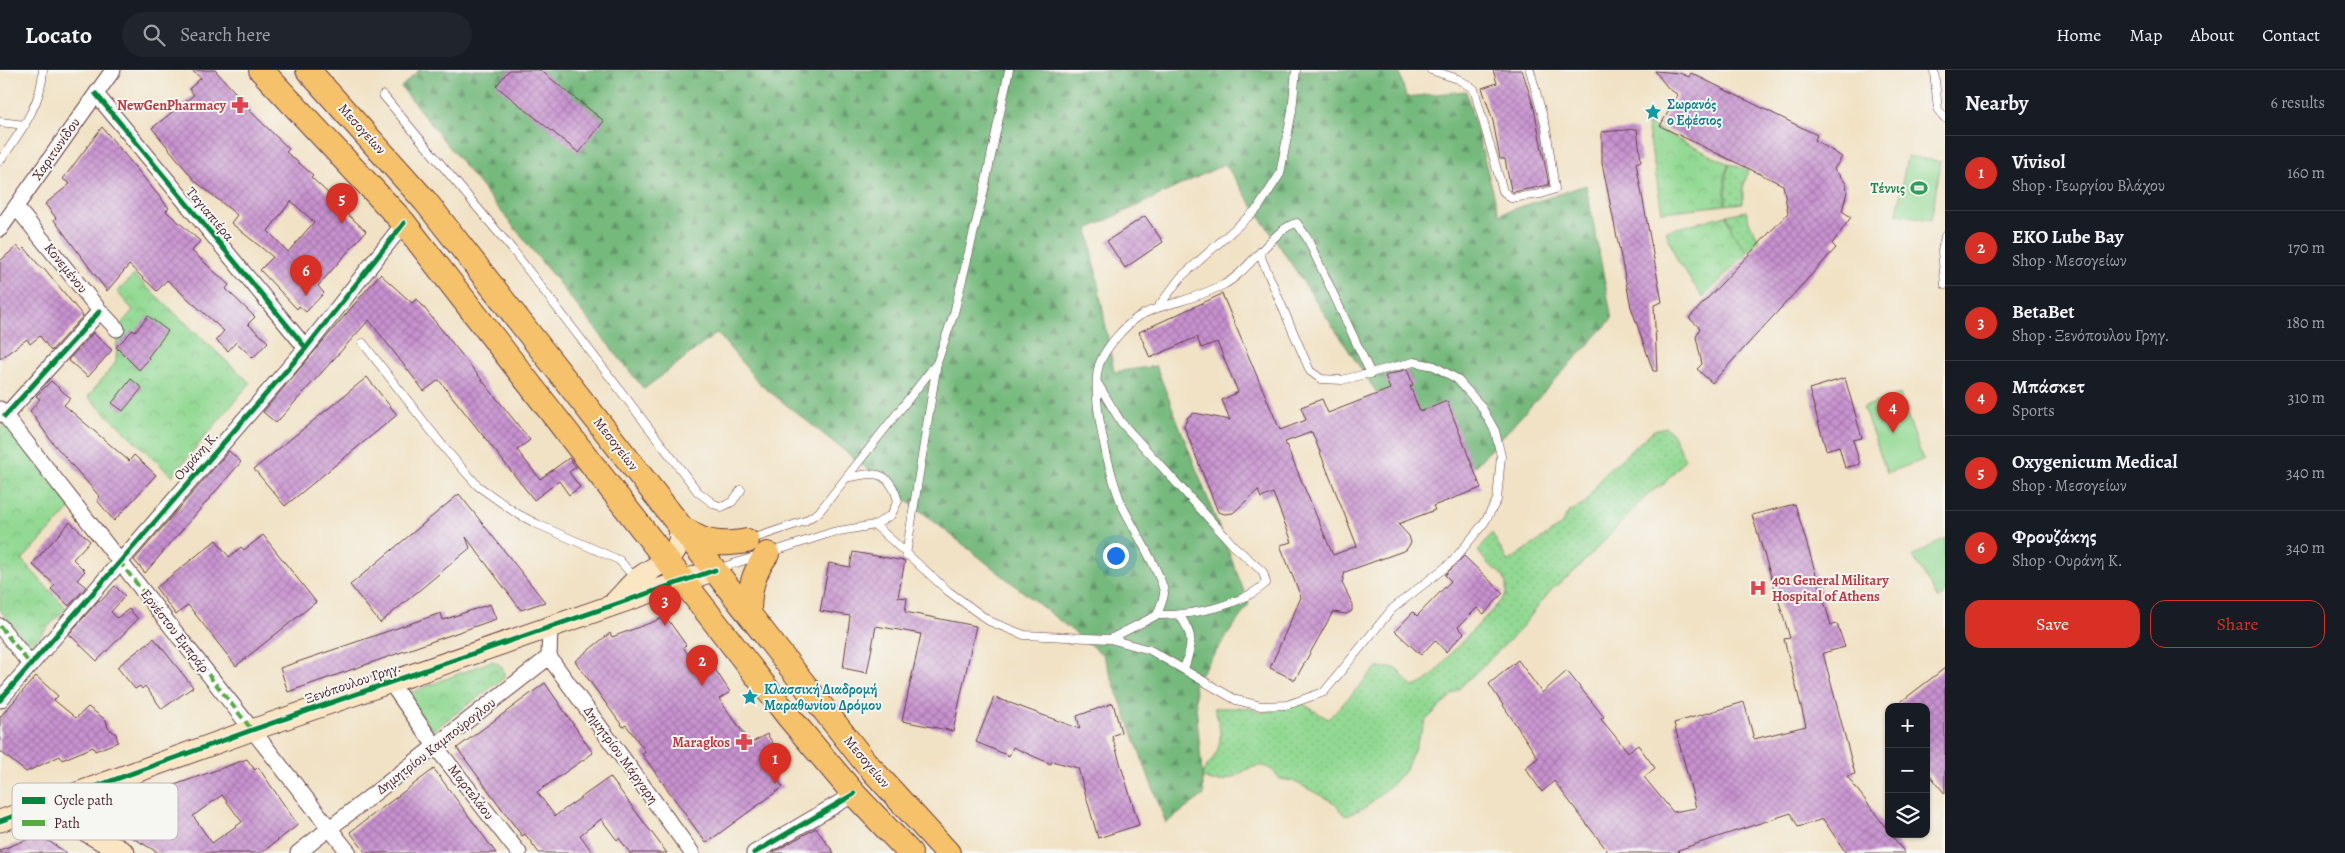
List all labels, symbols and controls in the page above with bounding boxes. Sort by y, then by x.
search box [122,12,472,57]
text: Locato [25,19,92,51]
icon: search [140,21,168,49]
text: Search here [180,22,271,48]
text: Home [2056,23,2101,47]
text: Map [2129,23,2162,47]
text: About [2190,23,2234,47]
text: Contact [2262,23,2320,47]
text: Nearby [1965,89,2028,117]
text: 6 results [2271,92,2325,114]
pharmacy icon: NewGenPharmacy [230,95,250,115]
place label: Σωρανός ο Εφέσιος [1667,95,1722,130]
place label: NewGenPharmacy [117,96,226,115]
street label: Μεσογείων [334,99,390,159]
place icon: Σωρανός ο Εφέσιος [1643,102,1663,122]
street label: Χαριτωνίδου [27,114,85,184]
text: Vivisol [2012,149,2065,175]
text: 1 [1978,162,1984,184]
text: 160 m [2287,162,2325,184]
text: Shop · Γεωργίου Βλάχου [2012,175,2165,197]
sports icon: Τέννις [1909,178,1929,198]
place label: Τέννις [1871,179,1905,198]
street label: Ταγιαπιέρα [182,183,239,245]
pin: 5 [326,183,358,224]
text: EKO Lube Bay [2012,224,2124,250]
text: 2 [1977,237,1985,259]
text: 170 m [2288,237,2325,259]
street label: Κονεμένου [40,239,92,297]
text: Shop · Μεσογείων [2012,250,2127,272]
pin: 6 [290,255,322,296]
text: BetaBet [2012,299,2075,325]
text: 3 [1978,312,1984,334]
text: 180 m [2287,312,2325,334]
text: Shop · Ξενόπουλου Γρηγ. [2012,325,2169,347]
text: Μπάσκετ [2012,374,2085,400]
text: 4 [1977,387,1985,409]
text: 310 m [2288,387,2325,409]
pin: 4 [1877,392,1909,433]
text: Sports [2012,400,2055,422]
street label: Μεσογείων [589,413,643,475]
street label: Ουράνη Κ. [169,427,223,485]
text: Oxygenicum Medical [2012,449,2178,475]
text: 5 [1978,462,1984,484]
text: 340 m [2286,462,2325,484]
text: Shop · Μεσογείων [2012,475,2127,497]
text: Φρουζάκης [2012,524,2097,550]
text: 6 [1977,537,1985,559]
text: 340 m [2286,537,2325,559]
your location [1103,543,1129,569]
text: Shop · Ουράνη Κ. [2012,550,2123,572]
place label: 401 General Military Hospital of Athens [1772,571,1889,606]
hospital icon: 401 General Military Hospital of Athens [1748,578,1768,598]
street label: Ερνέστου Εμπράρ [136,585,214,677]
pin: 3 [649,585,681,626]
button: Save [1965,600,2140,648]
button: Share [2150,600,2325,648]
pin: 2 [686,645,718,686]
street label: Ξενόπουλου Γρηγ. [303,658,403,708]
place label: Κλασσική Διαδρομή Μαραθωνίου Δρόμου [764,680,881,715]
place icon: Κλασσική Διαδρομή Μαραθωνίου Δρόμου [740,687,760,707]
street label: Δημητρίου Καμπούρογλου [372,693,500,799]
street label: Δημητρίου Μάργαρη [579,702,663,808]
map controls [1885,703,1930,838]
button: + [1885,703,1930,748]
pharmacy icon: Maragkos [734,732,754,752]
street label: Μεσογείων [840,732,895,792]
place label: Maragkos [672,733,730,752]
pin: 1 [759,743,791,784]
button: − [1885,748,1930,793]
street label: Μαρτελάου [443,760,499,824]
legend [12,783,178,840]
text: Cycle path [54,791,114,810]
button: layers [1885,793,1930,838]
text: Path [54,814,81,833]

